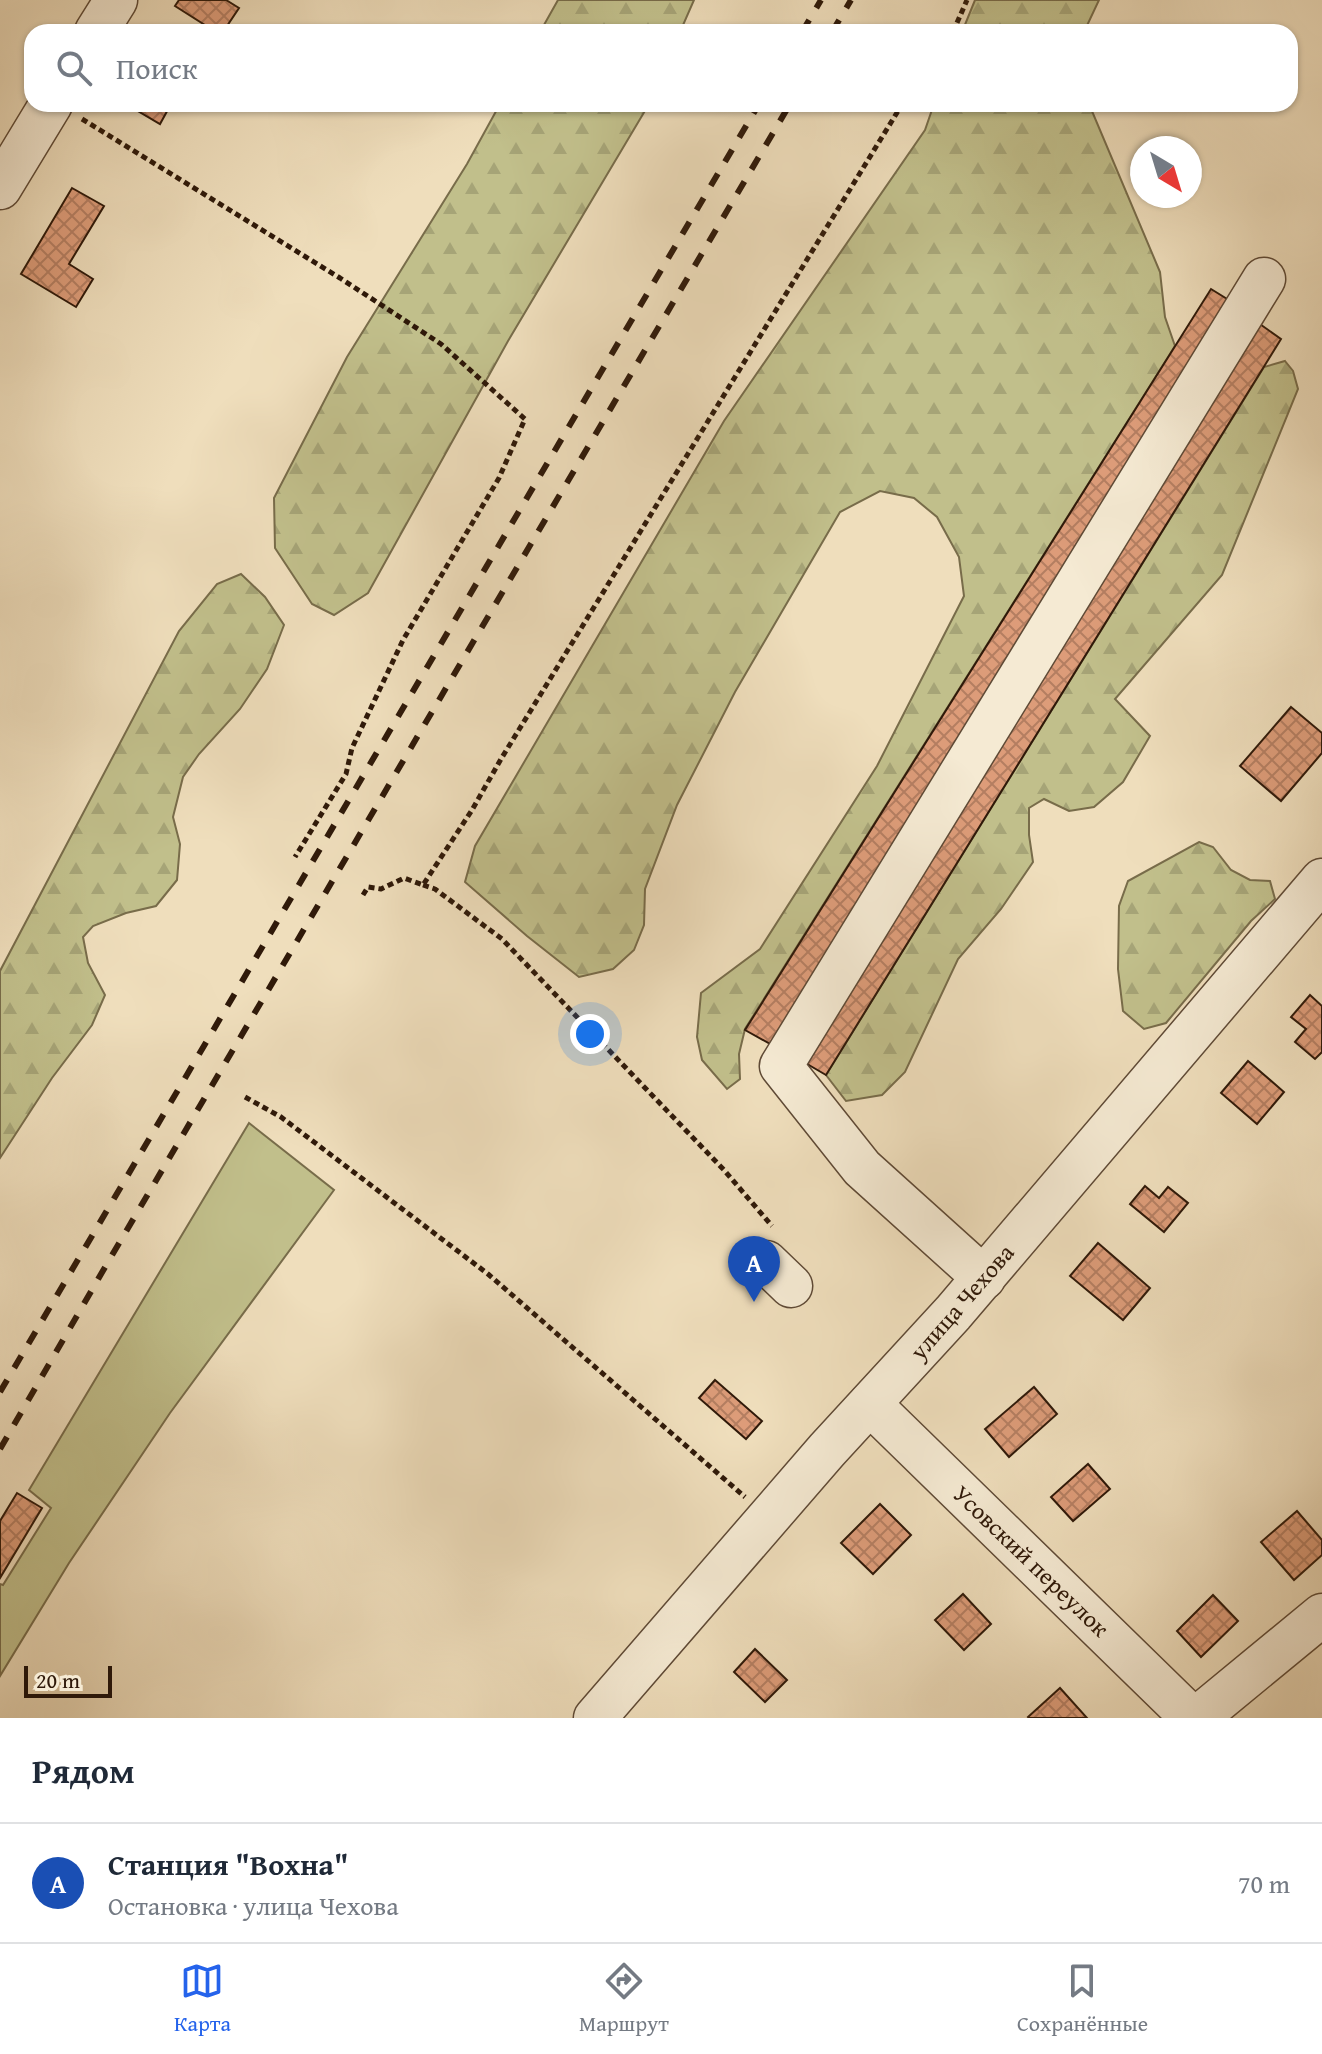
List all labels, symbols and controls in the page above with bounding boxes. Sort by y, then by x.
search box [24,24,1298,112]
icon: search [52,46,96,90]
text: Поиск [116,46,198,90]
north arrow [1130,136,1202,208]
your location [570,1014,610,1054]
pin: A [728,1236,780,1302]
street label: улица Чехова [901,1236,1022,1368]
street label: Усовский переулок [945,1477,1118,1645]
scale bar [24,1662,112,1698]
text: 20 m [36,1664,80,1696]
text: Рядом [32,1746,135,1795]
text: Станция "Вохна" [108,1842,348,1886]
text: A [50,1864,66,1903]
text: 70 m [1238,1864,1290,1903]
text: Остановка · улица Чехова [108,1886,399,1925]
tab: Карта [174,1959,231,2039]
tab: Маршрут [579,1959,669,2039]
tab: Сохранённые [1017,1959,1148,2039]

